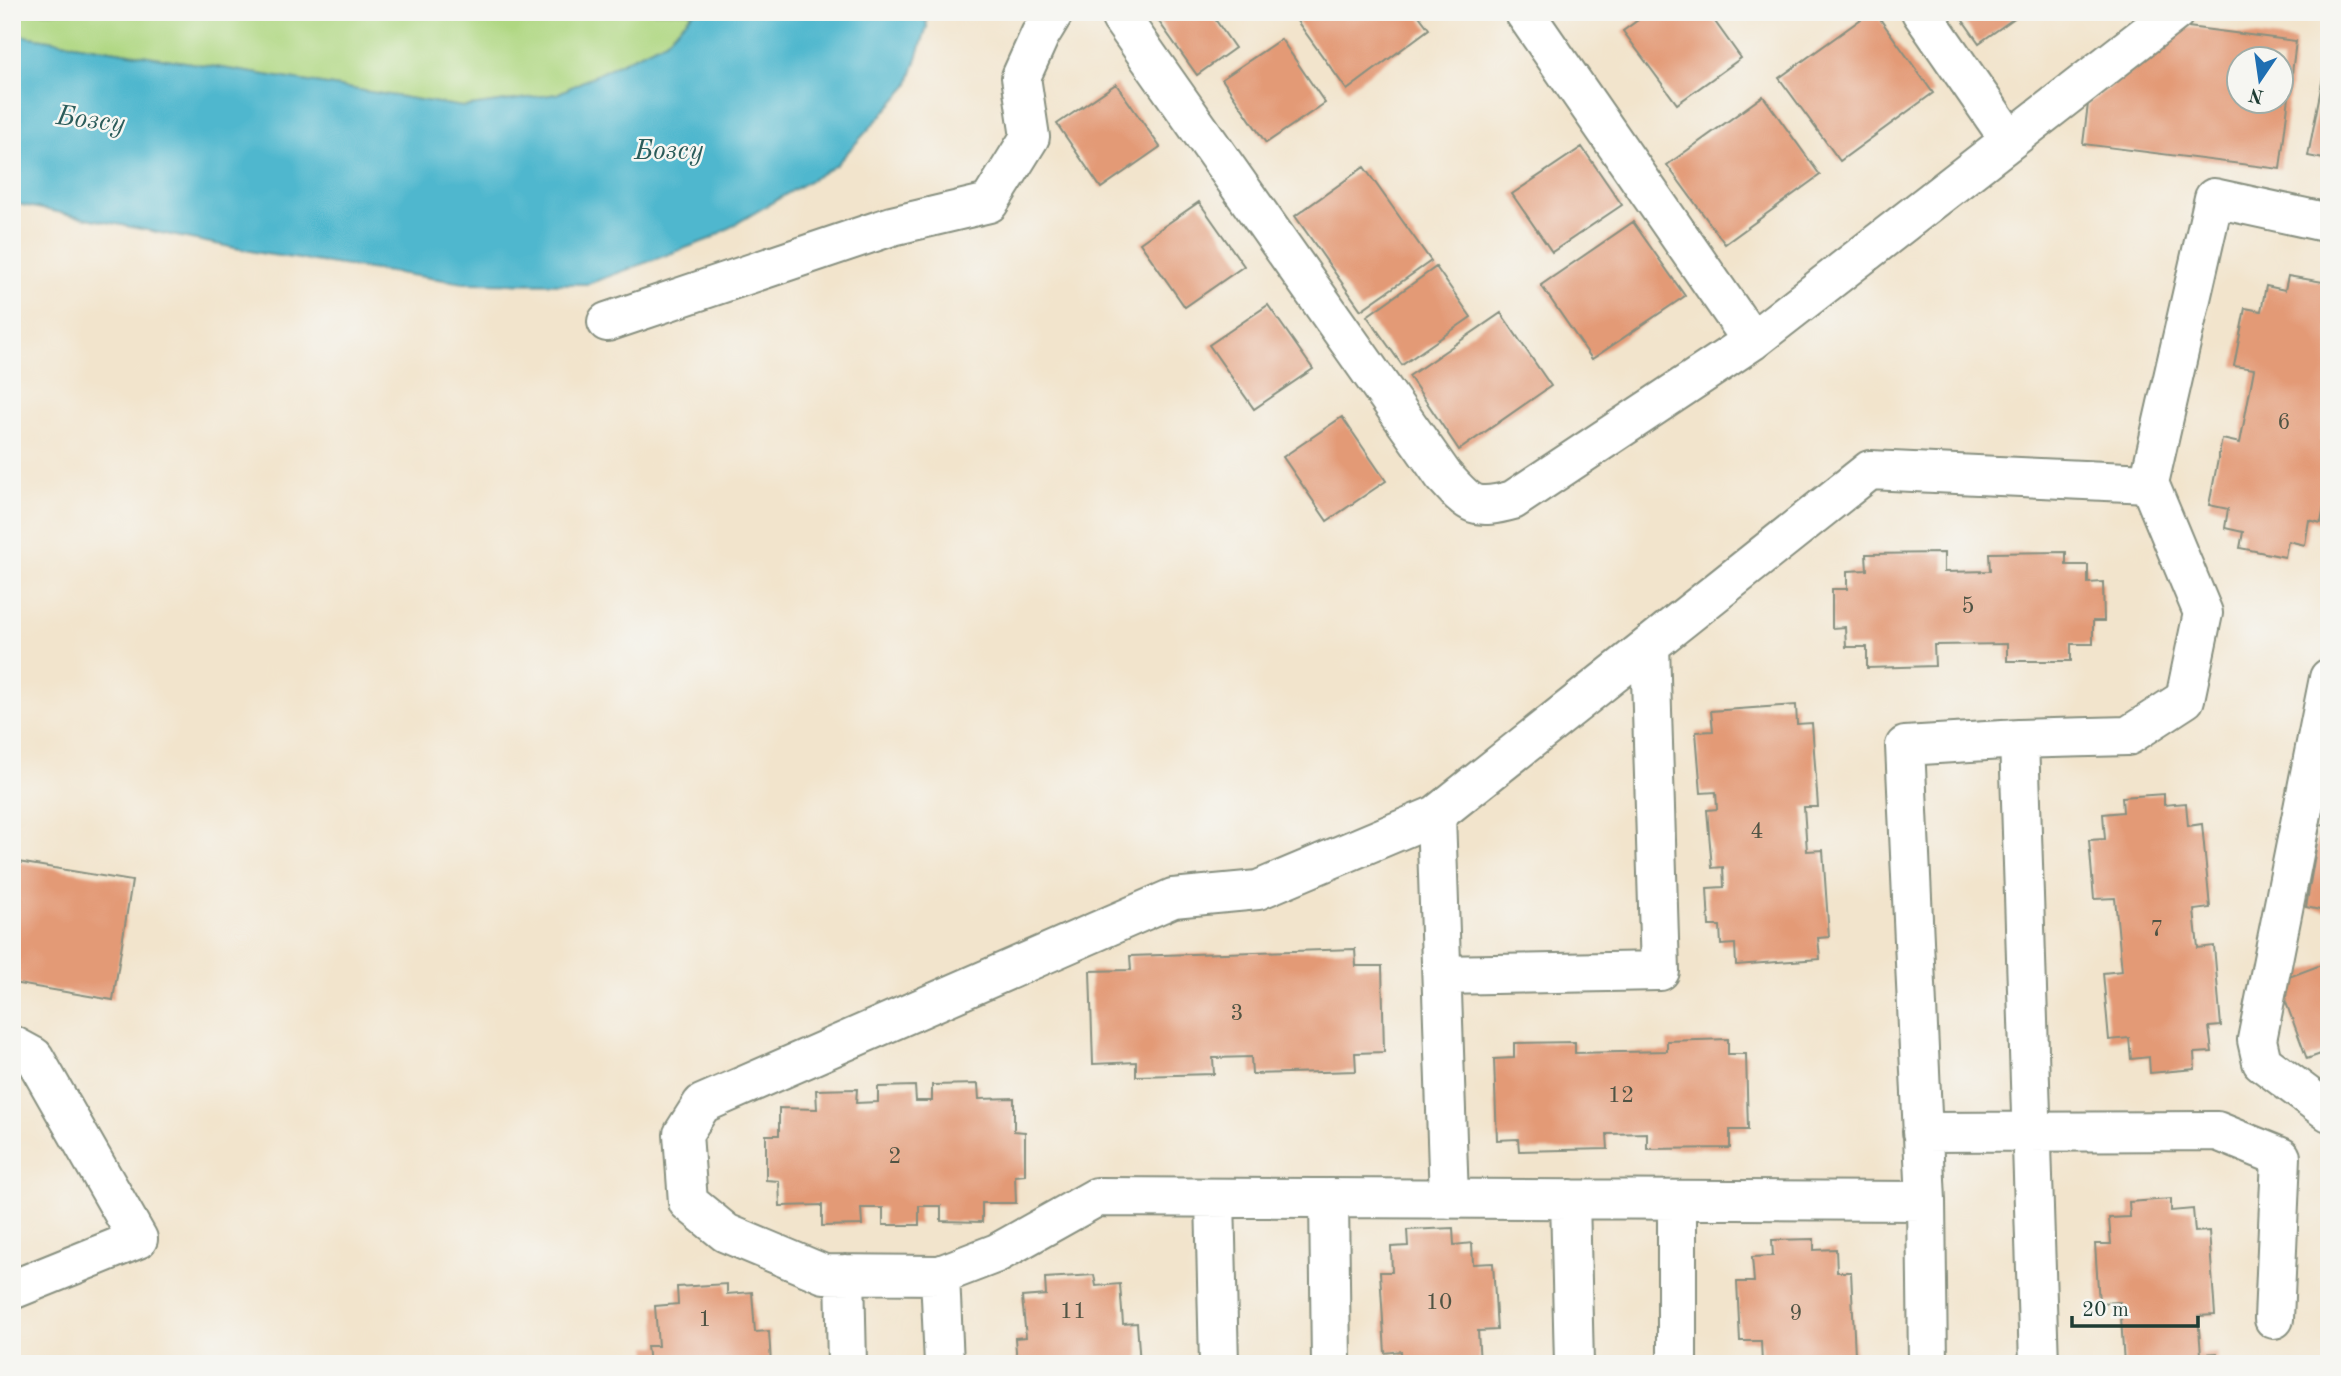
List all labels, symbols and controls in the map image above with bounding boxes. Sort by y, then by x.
north arrow [2226,46,2296,116]
text: N [2247,83,2266,105]
water label: Бозсу [54,103,127,139]
water label: Бозсу [634,138,704,166]
house number: 6 [2277,411,2291,434]
house number: 5 [1961,595,1975,618]
house number: 4 [1750,820,1764,843]
house number: 7 [2150,918,2164,941]
house number: 3 [1230,1002,1244,1025]
house number: 12 [1608,1084,1634,1107]
house number: 2 [888,1145,902,1168]
scale bar [2072,1285,2198,1329]
house number: 10 [1426,1291,1452,1314]
house number: 11 [1060,1300,1086,1323]
text: 20 m [2082,1300,2129,1321]
house number: 9 [1789,1302,1803,1325]
house number: 1 [698,1308,712,1331]

